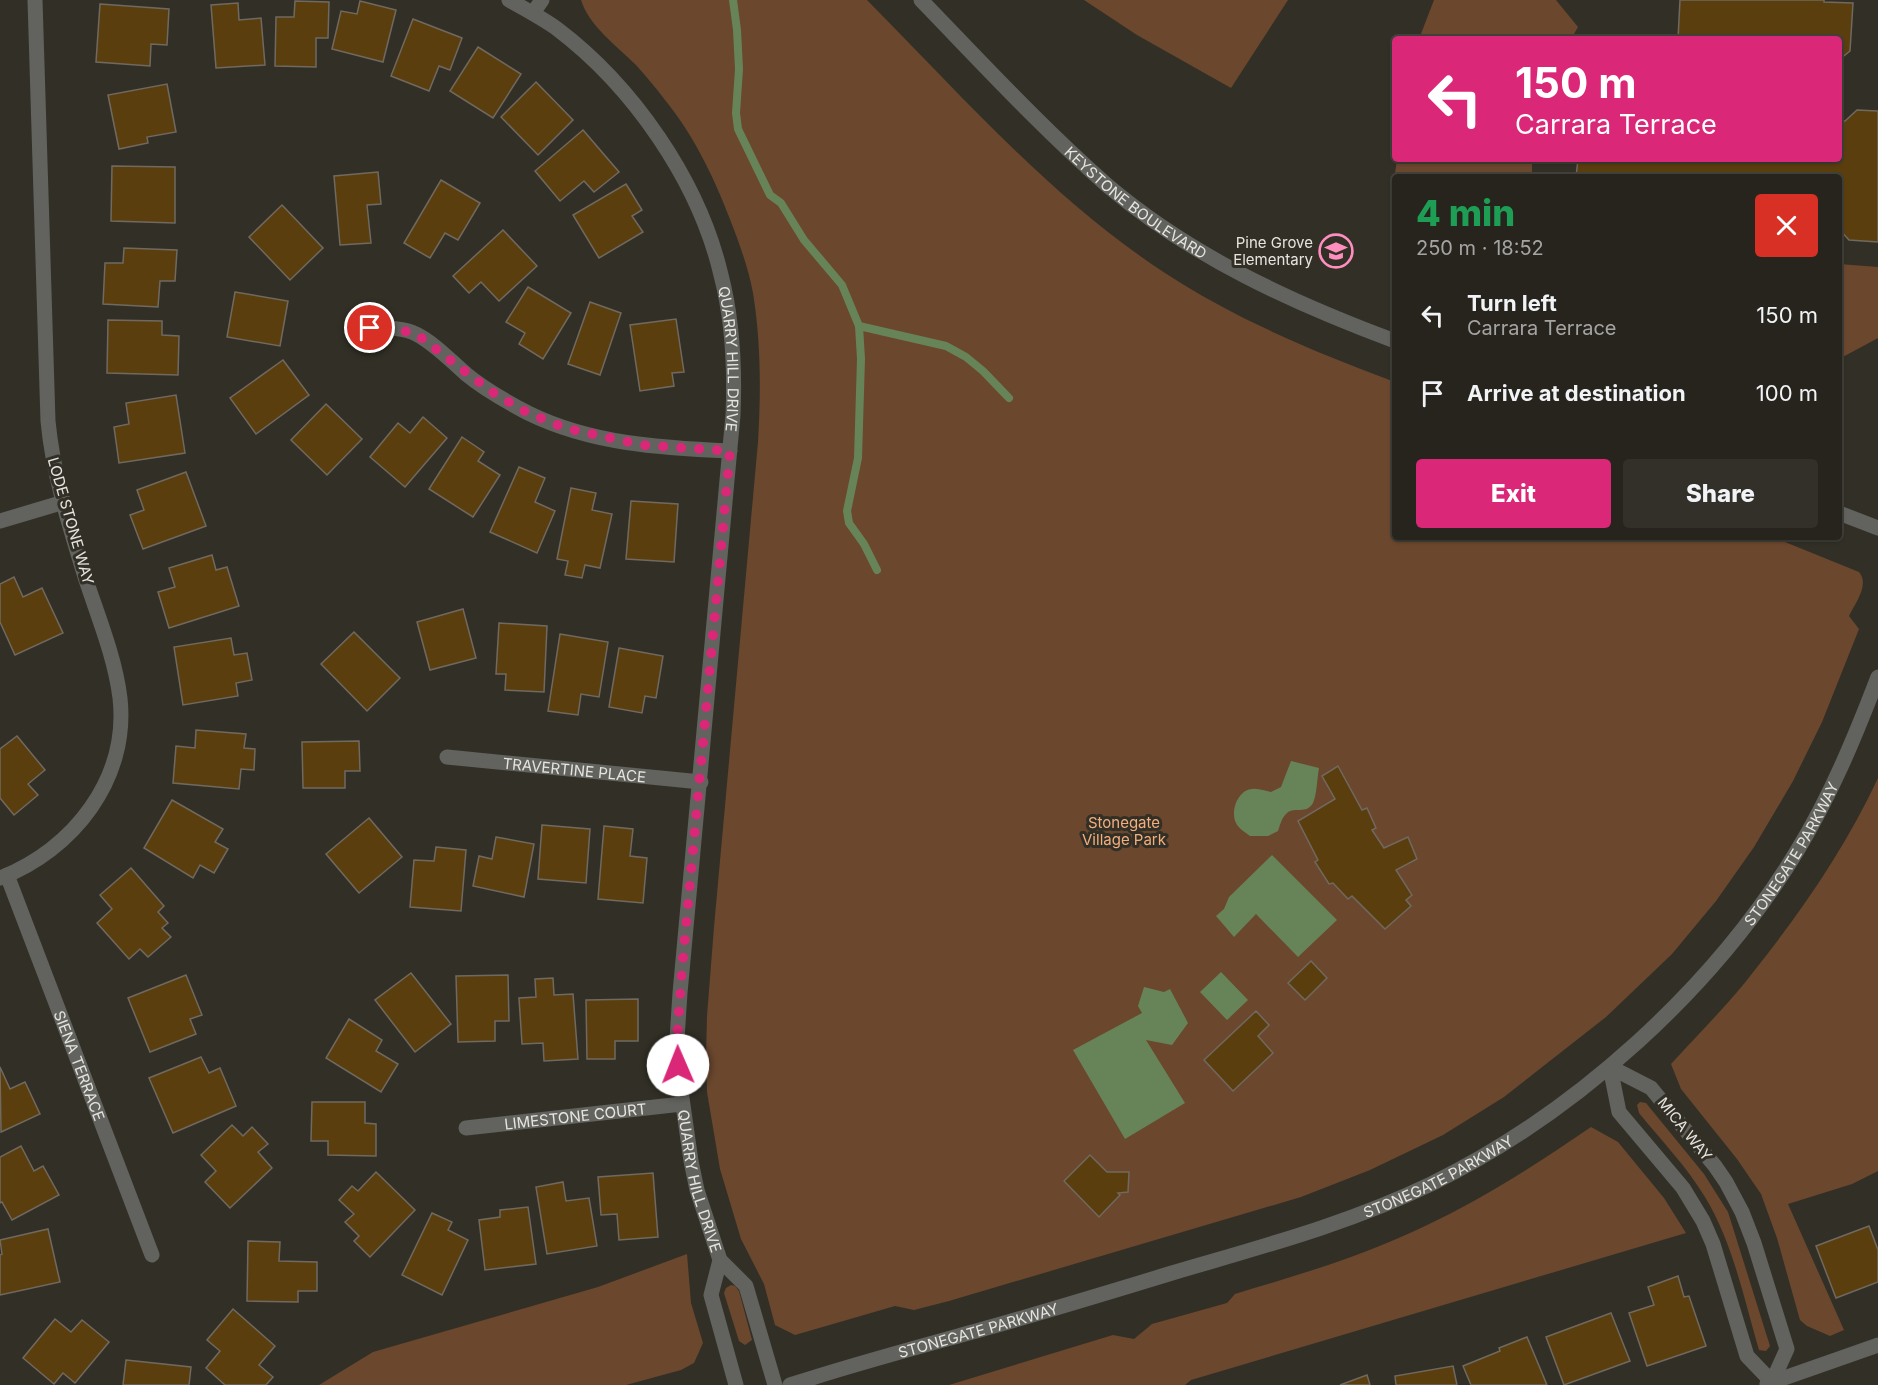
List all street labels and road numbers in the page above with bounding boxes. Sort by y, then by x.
street label: KEYSTONE BOULEVARD [1061,142,1211,263]
street label: QUARRY HILL DRIVE [714,284,743,433]
street label: LODE STONE WAY [44,455,98,587]
street label: TRAVERTINE PLACE [502,753,647,786]
street label: STONEGATE PARKWAY [1740,779,1842,929]
street label: SIENA TERRACE [50,1008,109,1123]
street label: MICA WAY [1654,1093,1716,1165]
street label: LIMESTONE COURT [503,1099,647,1133]
street label: QUARRY HILL DRIVE [674,1108,726,1255]
street label: STONEGATE PARKWAY [1360,1131,1517,1222]
street label: STONEGATE PARKWAY [896,1298,1061,1362]

